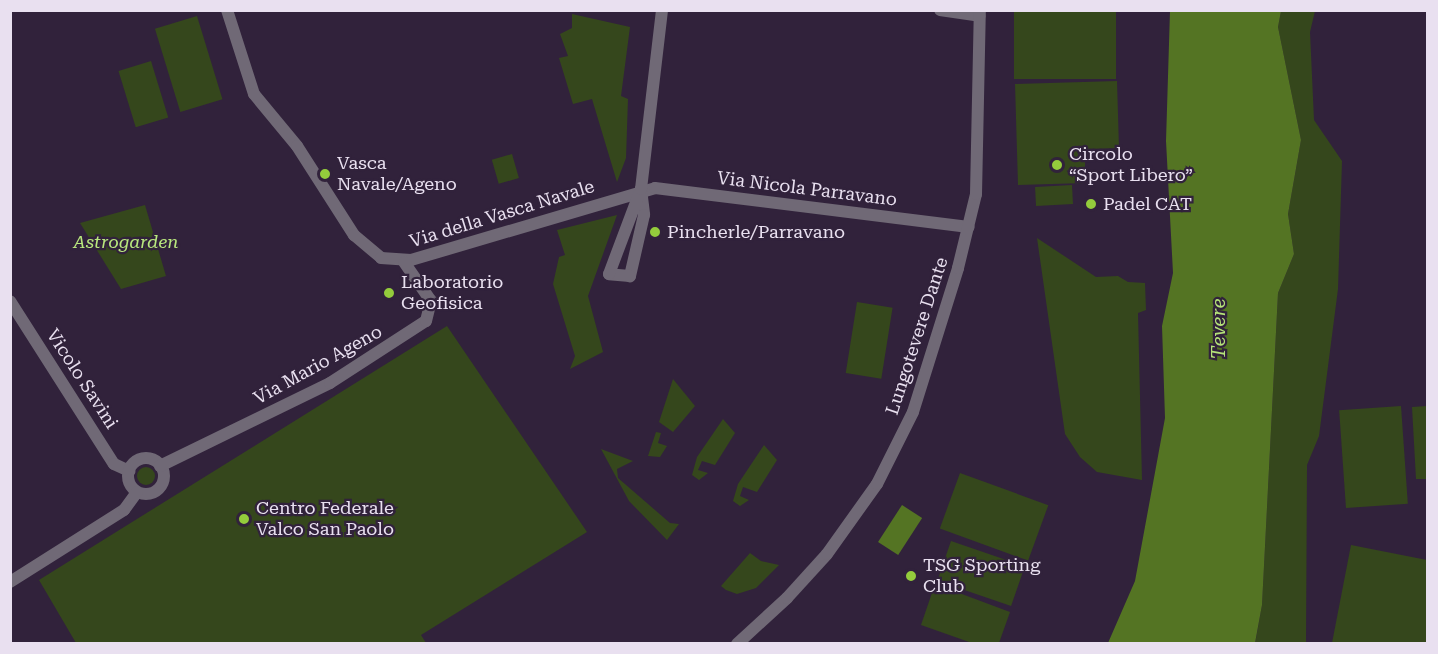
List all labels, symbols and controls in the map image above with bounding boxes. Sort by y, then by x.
place label: Circolo “Sport Libero” [1069,144,1193,186]
place label: Vasca Navale/Ageno [337,153,457,195]
marker: Circolo “Sport Libero” [1050,158,1064,172]
marker: Vasca Navale/Ageno [318,167,332,181]
street label: Via Nicola Parravano [716,167,898,211]
street label: Via della Vasca Navale [407,176,597,252]
place label: Padel CAT [1103,193,1192,215]
marker: Padel CAT [1084,197,1098,211]
place label: Pincherle/Parravano [667,221,845,243]
marker: Pincherle/Parravano [648,225,662,239]
park label: Astrogarden [74,231,178,253]
street label: Lungotevere Dante [881,255,953,417]
place label: Laboratorio Geofisica [401,272,503,314]
marker: Laboratorio Geofisica [382,286,396,300]
water label: Tevere [1206,298,1230,360]
street label: Via Mario Ageno [250,321,386,409]
street label: Vicolo Savini [42,325,122,433]
place label: Centro Federale Valco San Paolo [256,498,394,540]
marker: Centro Federale Valco San Paolo [237,512,251,526]
place label: TSG Sporting Club [923,555,1040,598]
marker: TSG Sporting Club [904,569,918,583]

